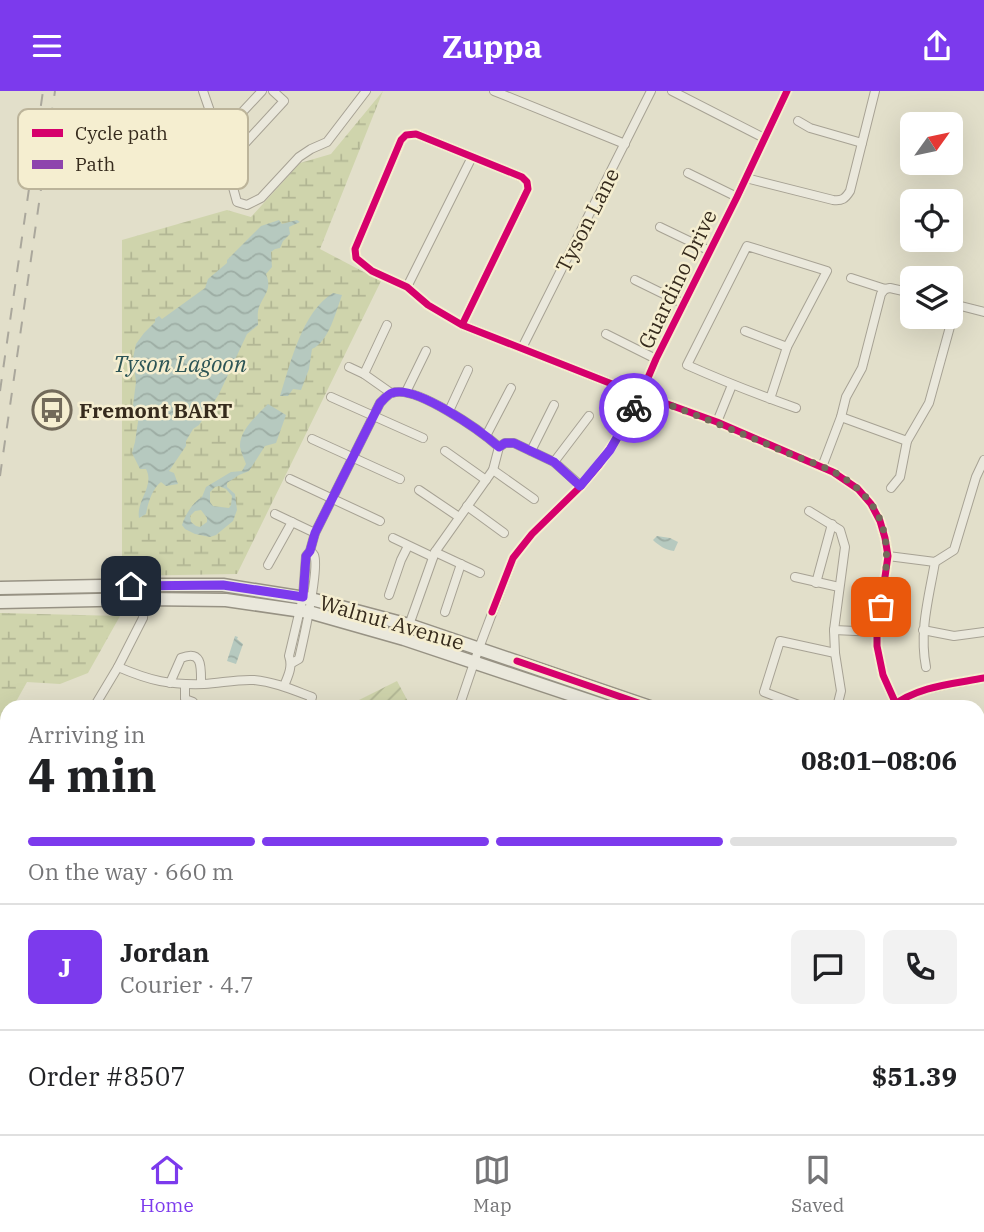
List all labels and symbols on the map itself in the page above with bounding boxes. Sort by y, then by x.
legend [18,109,248,189]
north arrow [900,112,962,175]
text: Cycle path [75,121,168,145]
text: Path [75,152,115,176]
street label: Tyson Lane [549,163,625,277]
street label: Guardino Drive [631,205,723,353]
water label: Tyson Lagoon [113,348,247,378]
courier [599,373,669,443]
bus stop icon: Fremont BART [31,389,73,431]
place label: Fremont BART [79,396,232,424]
pin [101,556,161,616]
pin [851,577,911,637]
street label: Walnut Avenue [316,588,468,656]

